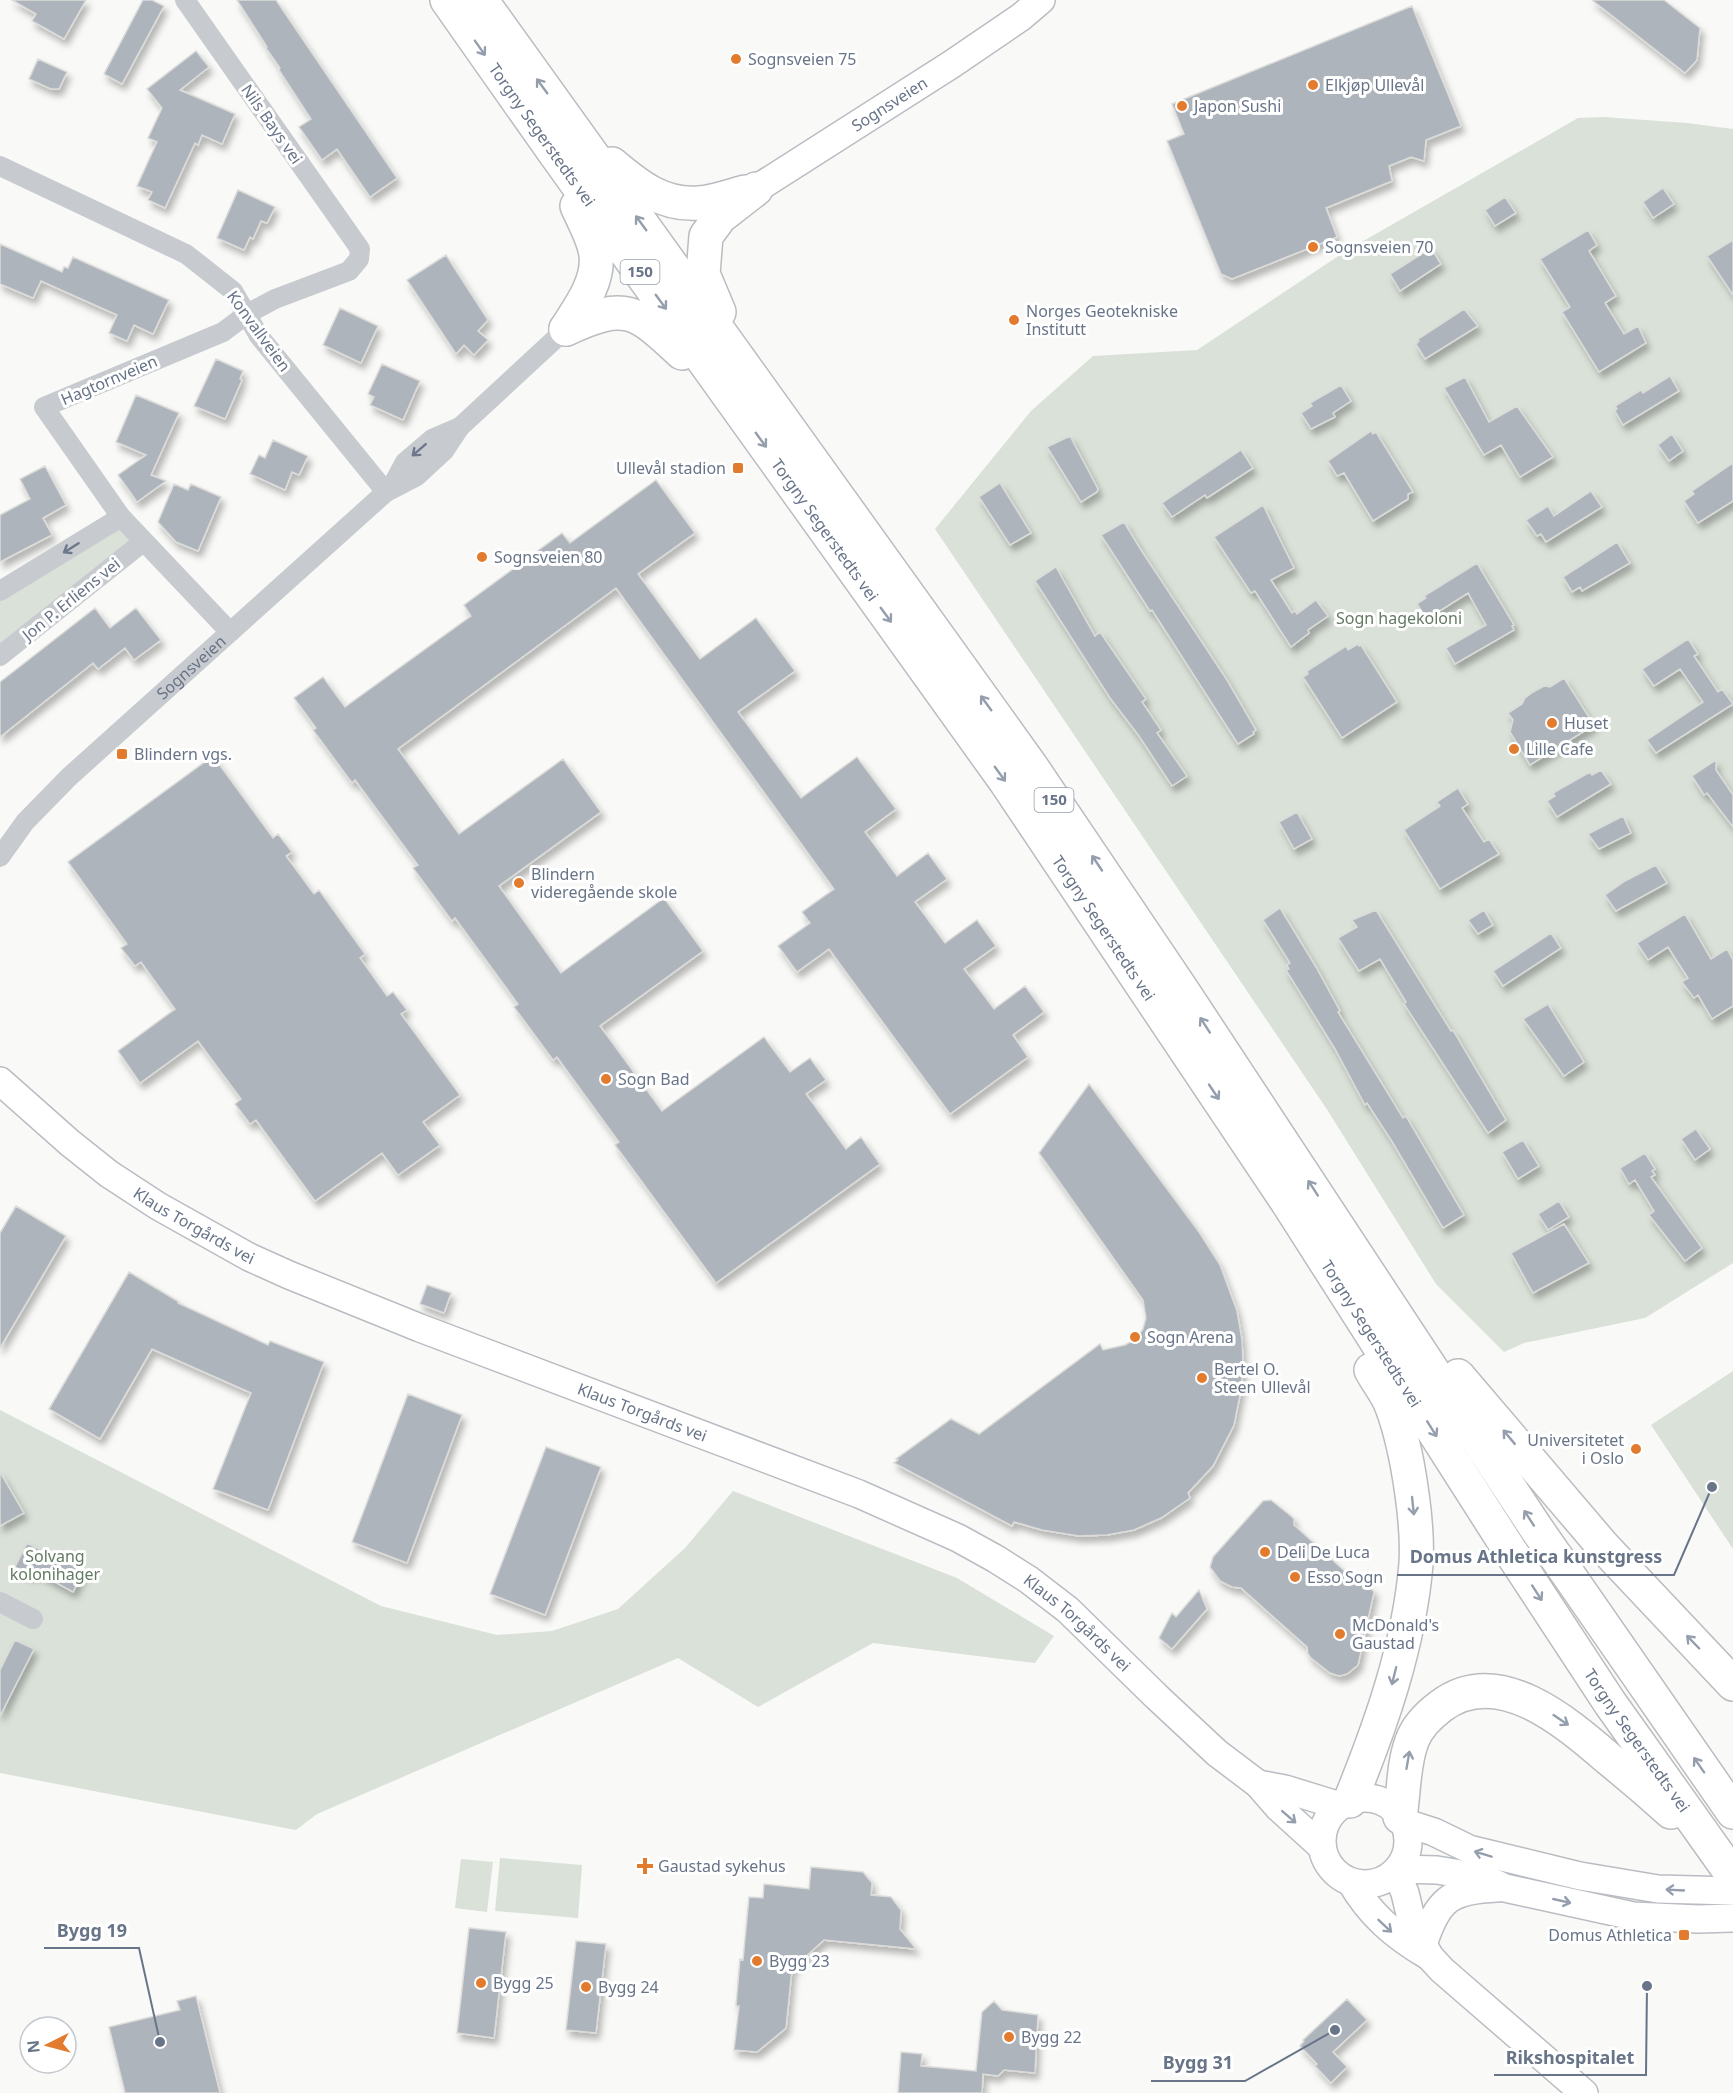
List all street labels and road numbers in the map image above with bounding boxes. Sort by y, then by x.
street label: Torgny Segerstedts vei [484,59,600,211]
street label: Sognsveien [847,72,931,136]
street label: Nils Bays vei [236,80,308,168]
road number: 150 [620,260,660,284]
street label: Konvallveien [222,286,296,376]
street label: Hagtornveien [57,350,161,410]
street label: Torgny Segerstedts vei [766,454,884,606]
street label: Jon P. Erliens vei [16,553,125,647]
street label: Sognsveien [152,630,230,704]
road number: 150 [1034,788,1074,812]
street label: Torgny Segerstedts vei [1047,851,1160,1005]
street label: Klaus Torgårds vei [129,1182,258,1269]
street label: Torgny Segerstedts vei [1316,1256,1427,1411]
street label: Klaus Torgårds vei [574,1378,710,1447]
street label: Klaus Torgårds vei [1019,1569,1136,1676]
street label: Torgny Segerstedts vei [1579,1664,1695,1817]

